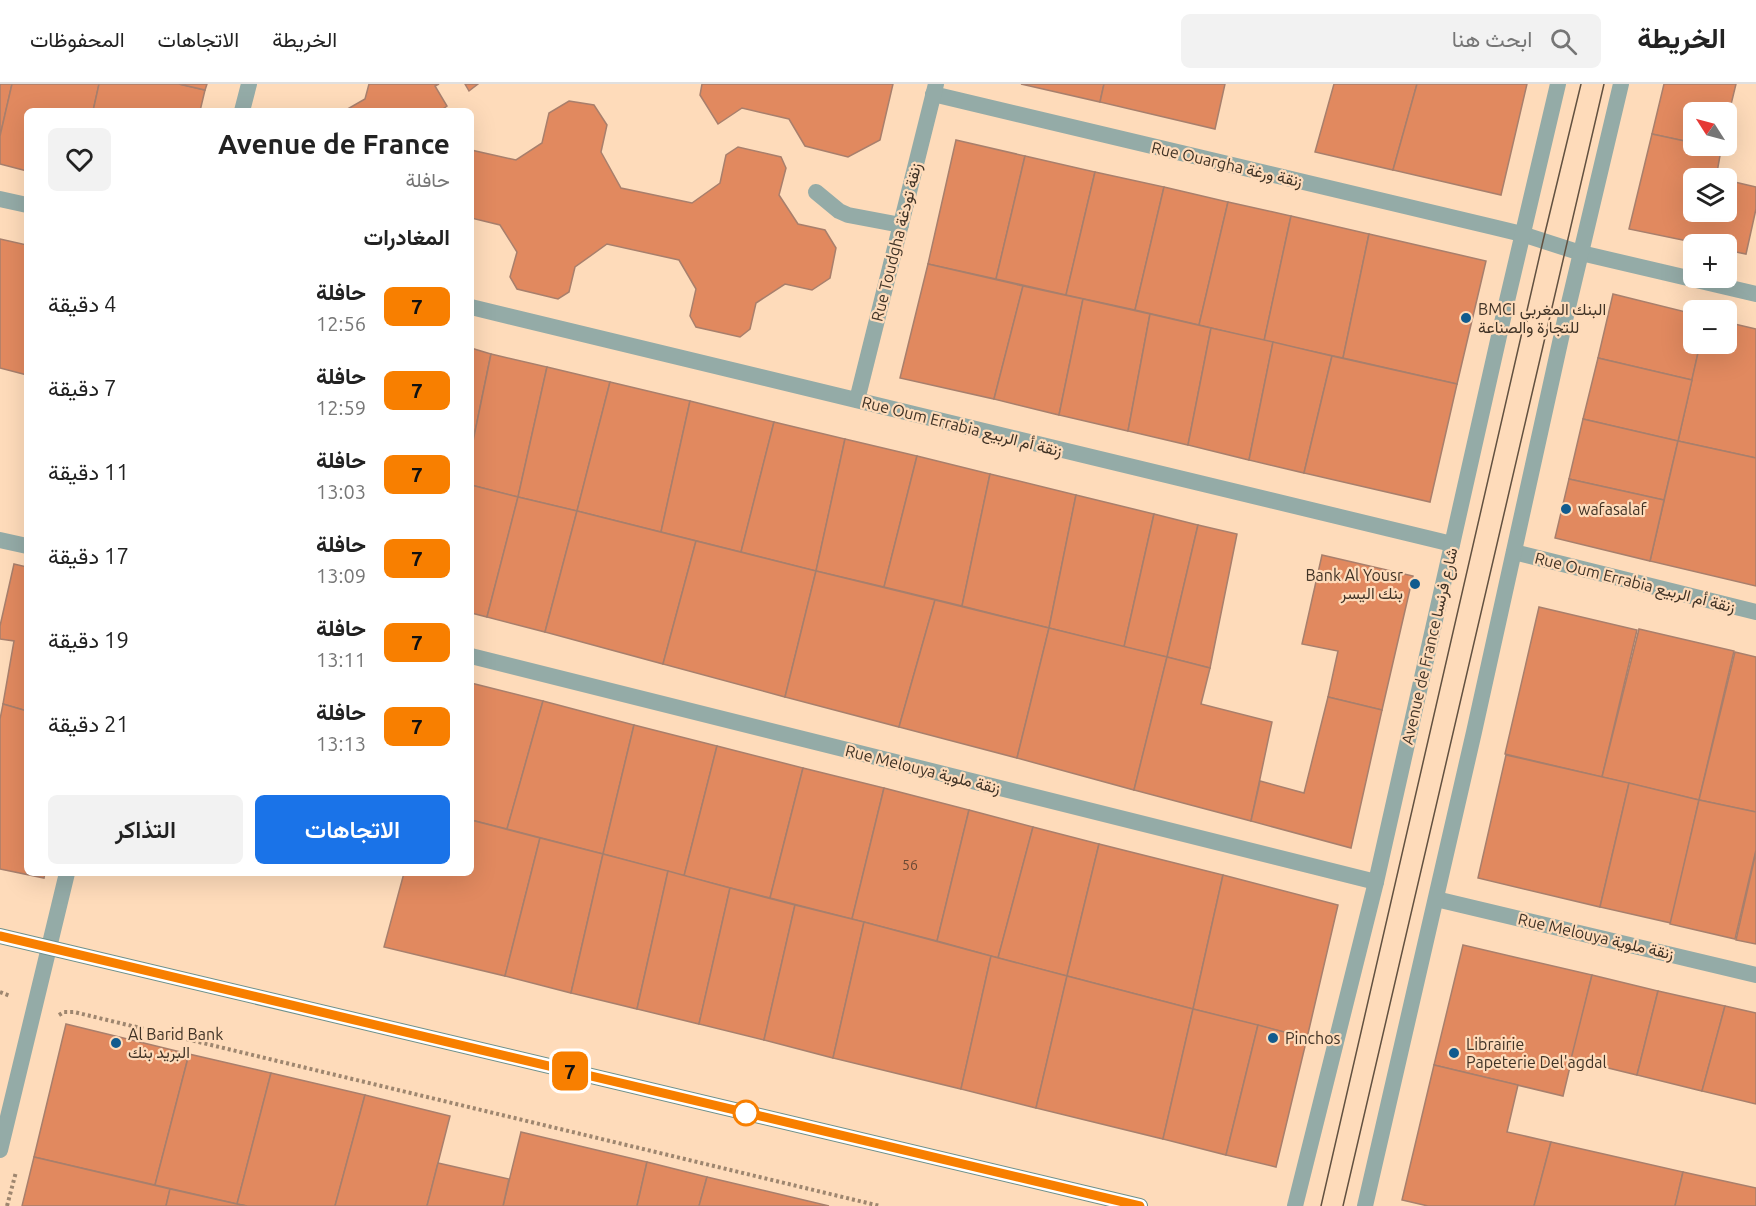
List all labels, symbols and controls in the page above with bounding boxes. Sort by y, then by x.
search box [1181,14,1601,68]
text: الخريطة [1637,22,1726,53]
icon: search [1547,25,1580,58]
text: ابحث هنا [1452,26,1532,51]
text: المحفوظات [30,27,125,51]
text: الاتجاهات [158,27,239,51]
text: الخريطة [272,27,337,51]
north arrow [1683,102,1737,156]
map controls [1683,102,1737,354]
button: heart [48,128,111,191]
text: Avenue de France [218,128,450,159]
street label: Rue Ouargha زنقة ورغة [1149,138,1304,192]
street label: Rue Toudgha زنقة تودغة [868,161,926,324]
text: حافلة [405,168,450,191]
button: layers [1683,168,1737,222]
text: المغادرات [364,224,450,249]
button: + [1683,234,1737,288]
text: حافلة [316,279,366,304]
text: 4 دقيقة [48,291,116,316]
text: 7 [411,294,423,318]
place label: BMCI البنك المغربي للتجارة والصناعة [1478,300,1606,338]
button: − [1683,300,1737,354]
marker: BMCI البنك المغربي للتجارة والصناعة [1459,311,1473,325]
text: 12:56 [316,312,366,335]
text: حافلة [316,363,366,388]
text: 7 دقيقة [48,375,116,400]
text: 7 [411,378,423,402]
street label: Rue Oum Errabia زنقة أم الربيع [859,392,1064,463]
text: 12:59 [316,396,366,419]
text: حافلة [316,447,366,472]
text: 11 دقيقة [48,459,129,484]
text: 7 [411,462,423,486]
text: 13:03 [316,480,366,503]
place label: wafasalaf [1578,500,1648,518]
marker: wafasalaf [1559,502,1573,516]
text: حافلة [316,531,366,556]
text: 17 دقيقة [48,543,129,568]
text: 7 [411,546,423,570]
street label: Avenue de France شارع فرنسا [1398,546,1463,747]
street label: Rue Oum Errabia زنقة أم الربيع [1532,548,1737,619]
text: 13:09 [316,564,366,587]
place label: Bank Al Yousr بنك اليسر [1305,566,1403,604]
marker: Bank Al Yousr بنك اليسر [1408,577,1422,591]
text: حافلة [316,615,366,640]
text: 19 دقيقة [48,627,129,652]
text: 7 [411,630,423,654]
text: 13:11 [316,648,366,671]
text: حافلة [316,699,366,724]
text: 21 دقيقة [48,711,129,736]
text: 7 [411,714,423,738]
text: 13:13 [316,732,366,755]
street label: Rue Melouya زنقة ملوية [843,741,1003,799]
button: التذاكر [48,795,243,864]
button: الاتجاهات [255,795,450,864]
house number: 56 [902,857,918,873]
street label: Rue Melouya زنقة ملوية [1516,909,1676,965]
place label: Al Barid Bank البريد بنك [128,1025,223,1063]
place label: Pinchos [1285,1029,1341,1047]
marker: Pinchos [1266,1031,1280,1045]
place label: Librairie Papeterie Del'agdal [1466,1035,1607,1071]
marker: Al Barid Bank البريد بنك [109,1036,123,1050]
marker: Librairie Papeterie Del'agdal [1447,1046,1461,1060]
line badge: 7 [550,1052,590,1090]
text: 7 [564,1059,576,1083]
unlabelled marker [733,1100,759,1126]

